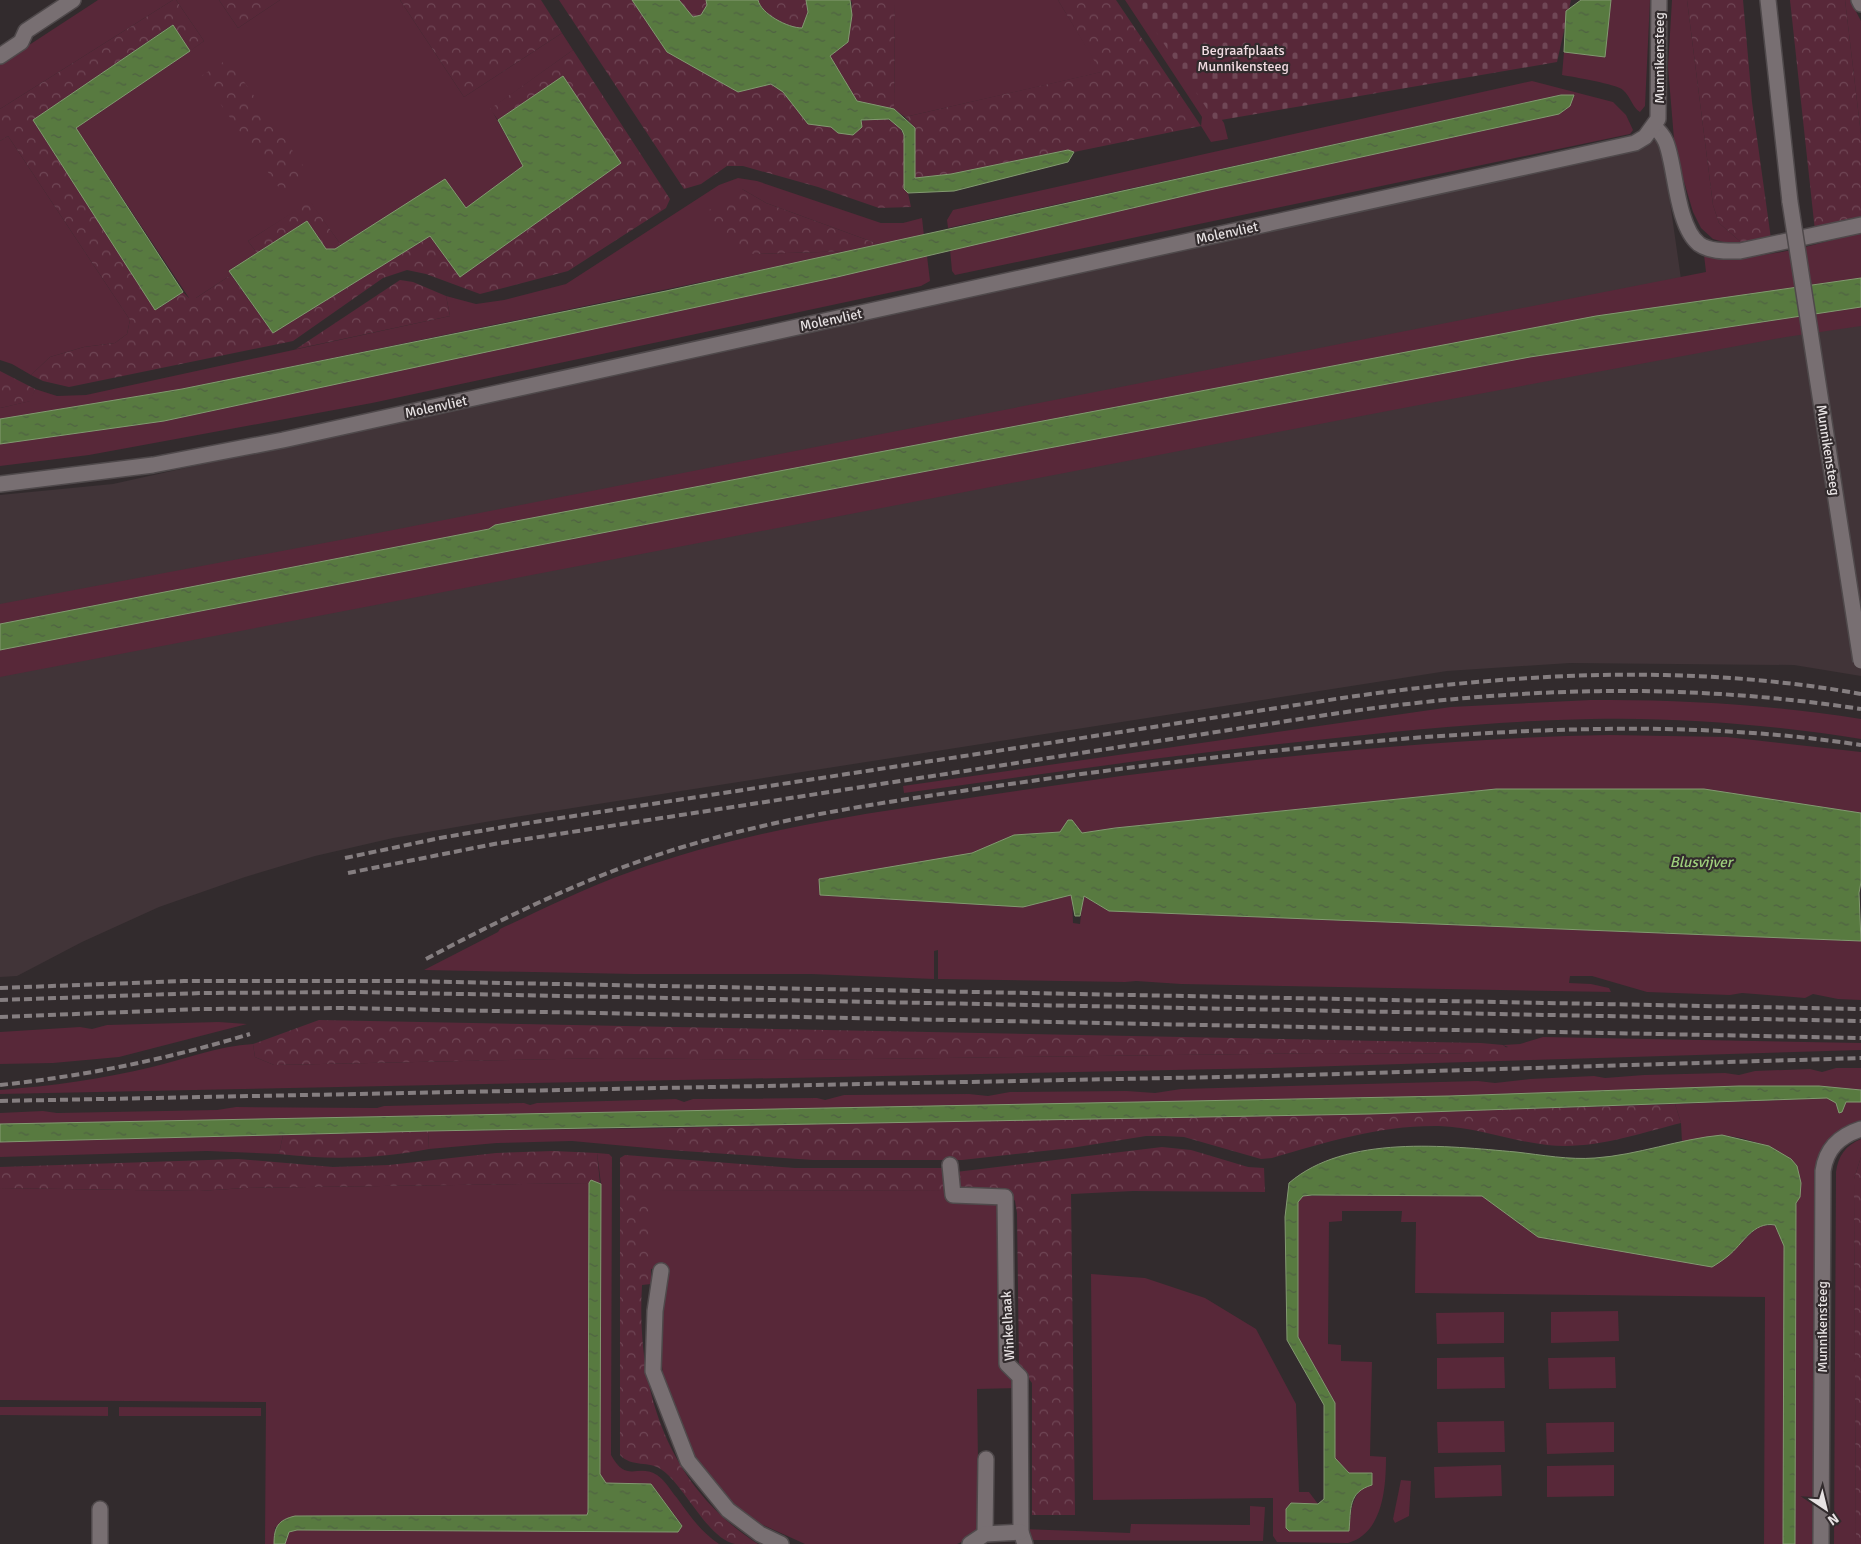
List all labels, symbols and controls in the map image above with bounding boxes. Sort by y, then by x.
street label: Munnikensteeg [1651,12,1668,104]
park label: Begraafplaats Munnikensteeg [1197,42,1289,75]
street label: Molenvliet [1194,218,1260,248]
street label: Molenvliet [798,305,864,335]
street label: Molenvliet [403,392,469,422]
street label: Munnikensteeg [1812,403,1844,497]
water label: Blusvijver [1670,853,1735,871]
street label: Munnikensteeg [1814,1281,1831,1373]
street label: Winkelhaak [998,1291,1018,1361]
north arrow [1801,1484,1851,1534]
text: N [1824,1509,1842,1529]

